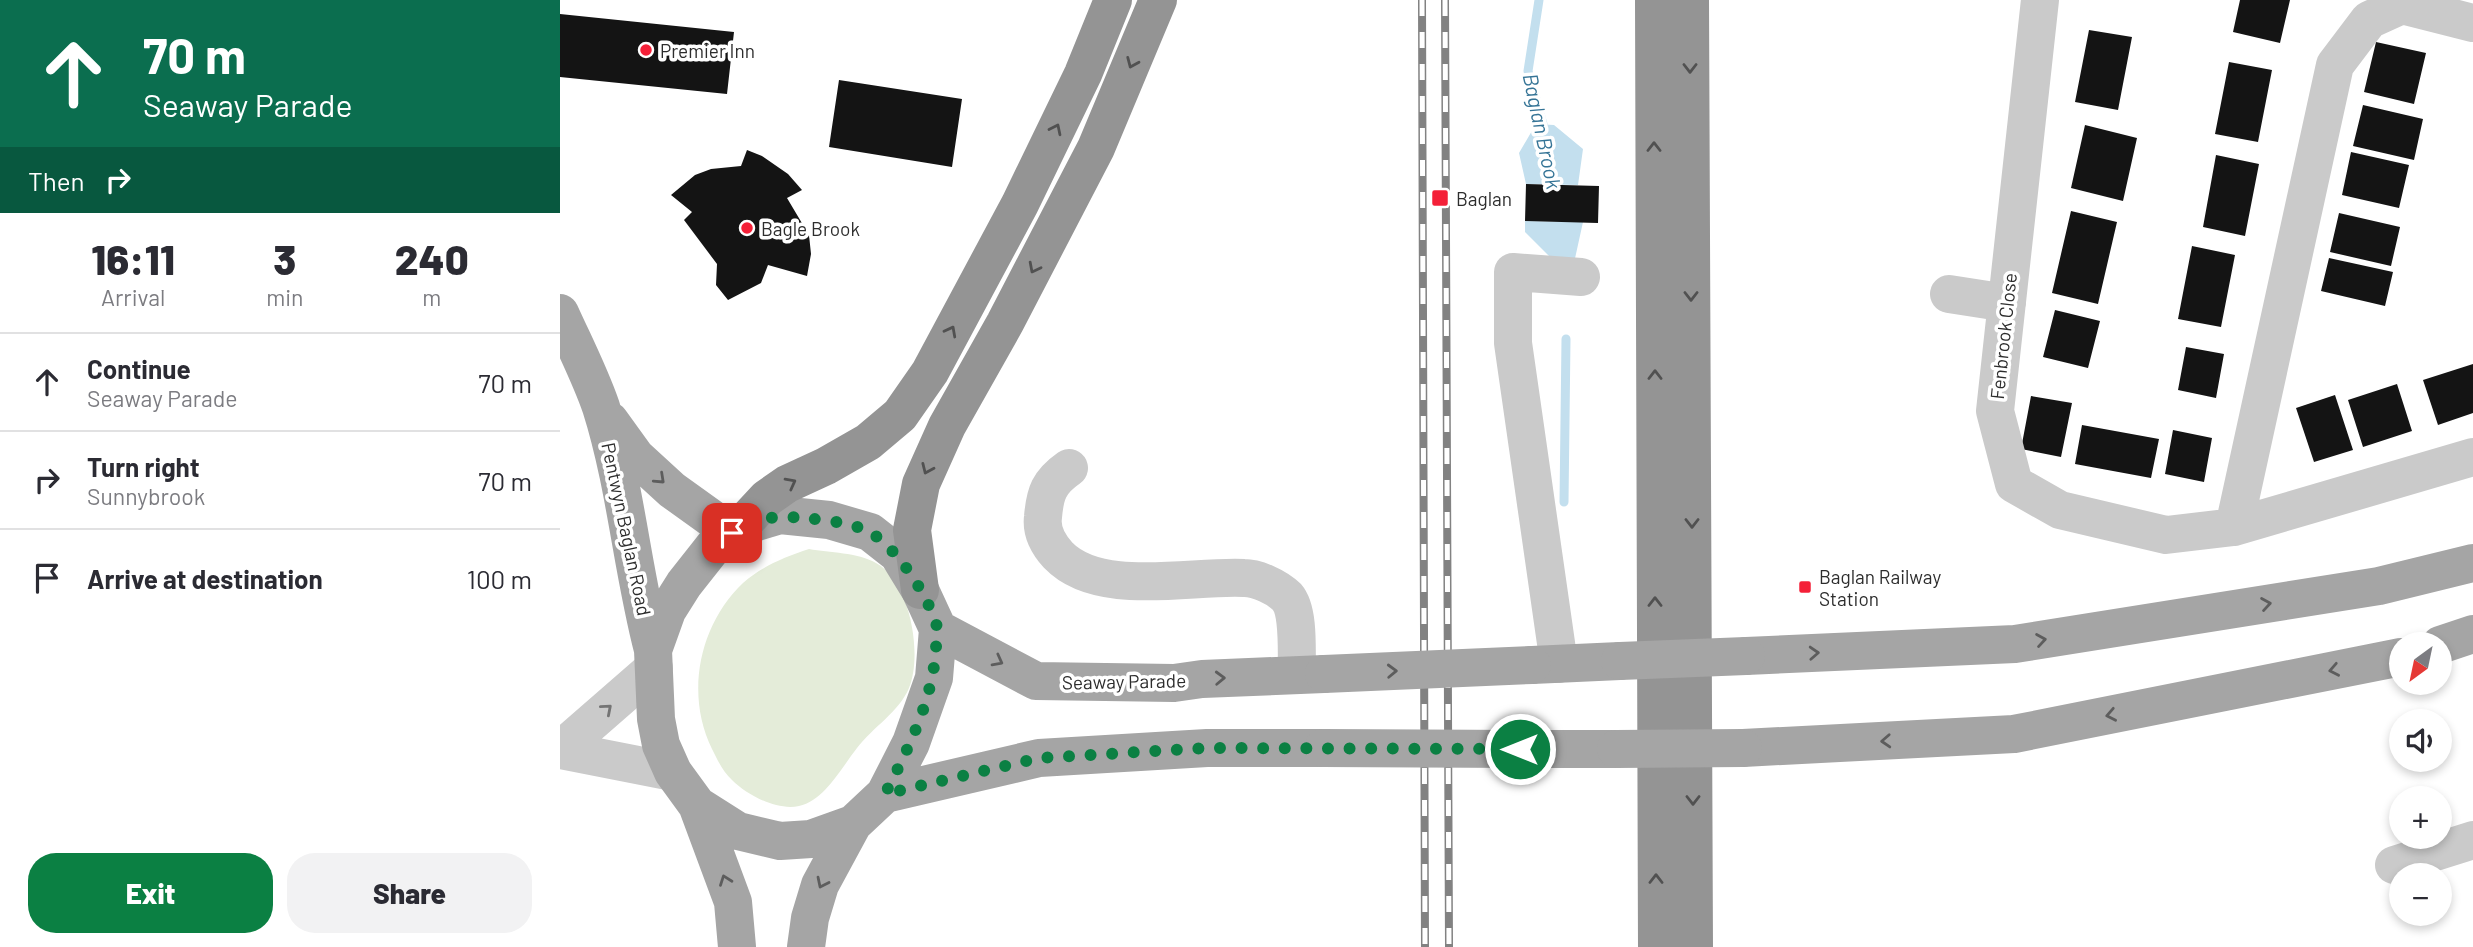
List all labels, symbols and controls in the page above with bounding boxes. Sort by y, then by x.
text: 70 m [143,25,246,84]
icon: ahead [28,28,119,119]
place label: Premier Inn [660,39,755,62]
marker: Premier Inn [638,42,654,58]
one-way arrow [1126,56,1140,68]
one-way arrow [1682,63,1698,74]
water label: Baglan Brook [1519,71,1568,192]
text: Seaway Parade [143,85,352,123]
one-way arrow [1048,124,1062,136]
one-way arrow [1646,142,1662,152]
icon: right [99,161,137,199]
text: Then [28,165,85,196]
place label: Baglan [1456,187,1512,210]
marker: Baglan [1430,188,1450,208]
place label: Bagle Brook [761,217,860,240]
marker: Bagle Brook [739,220,755,236]
text: 16:11 [91,233,175,283]
text: 3 [273,233,296,283]
text: 240 [395,233,469,283]
one-way arrow [1028,261,1042,273]
street label: Fenbrook Close [1985,272,2021,400]
text: Arrival [101,283,165,311]
text: min [266,283,303,311]
text: m [422,283,441,311]
one-way arrow [1683,291,1699,301]
one-way arrow [943,326,957,339]
text: Continue [87,353,191,384]
icon: ahead [28,363,66,401]
text: 70 m [478,367,532,398]
one-way arrow [1647,369,1663,380]
text: Seaway Parade [87,384,238,412]
street label: Pentwyn Baglan Road [597,440,657,618]
text: Turn right [87,451,200,482]
icon: right [28,461,66,499]
one-way arrow [922,462,936,474]
text: 70 m [478,465,532,496]
one-way arrow [652,471,665,484]
one-way arrow [784,478,796,491]
text: Sunnybrook [87,482,205,510]
pin [702,503,762,563]
icon: arrive [713,514,751,552]
one-way arrow [1684,518,1700,529]
icon: arrive [28,559,66,597]
text: Arrive at destination [87,563,323,594]
text: 100 m [467,563,532,594]
place label: Baglan Railway Station [1819,565,1941,610]
marker: Baglan Railway Station [1797,579,1813,595]
one-way arrow [1647,597,1663,607]
one-way arrow [2260,597,2272,612]
north arrow [2389,632,2452,695]
map controls [2389,632,2452,926]
one-way arrow [2035,633,2047,648]
one-way arrow [1809,646,1820,661]
one-way arrow [991,653,1003,666]
one-way arrow [2328,662,2340,677]
one-way arrow [1387,664,1398,679]
street label: Seaway Parade [1062,668,1186,694]
one-way arrow [1215,671,1226,686]
one-way arrow [599,705,612,717]
one-way arrow [2105,707,2117,722]
button: sound [2389,709,2452,772]
position arrow [1483,712,1557,786]
one-way arrow [1880,733,1891,748]
button: + [2389,786,2452,849]
one-way arrow [1685,795,1701,805]
button: Exit [28,853,273,933]
button: Share [287,853,532,933]
button: − [2389,863,2452,926]
one-way arrow [1648,873,1664,884]
one-way arrow [719,875,733,887]
one-way arrow [817,876,831,888]

